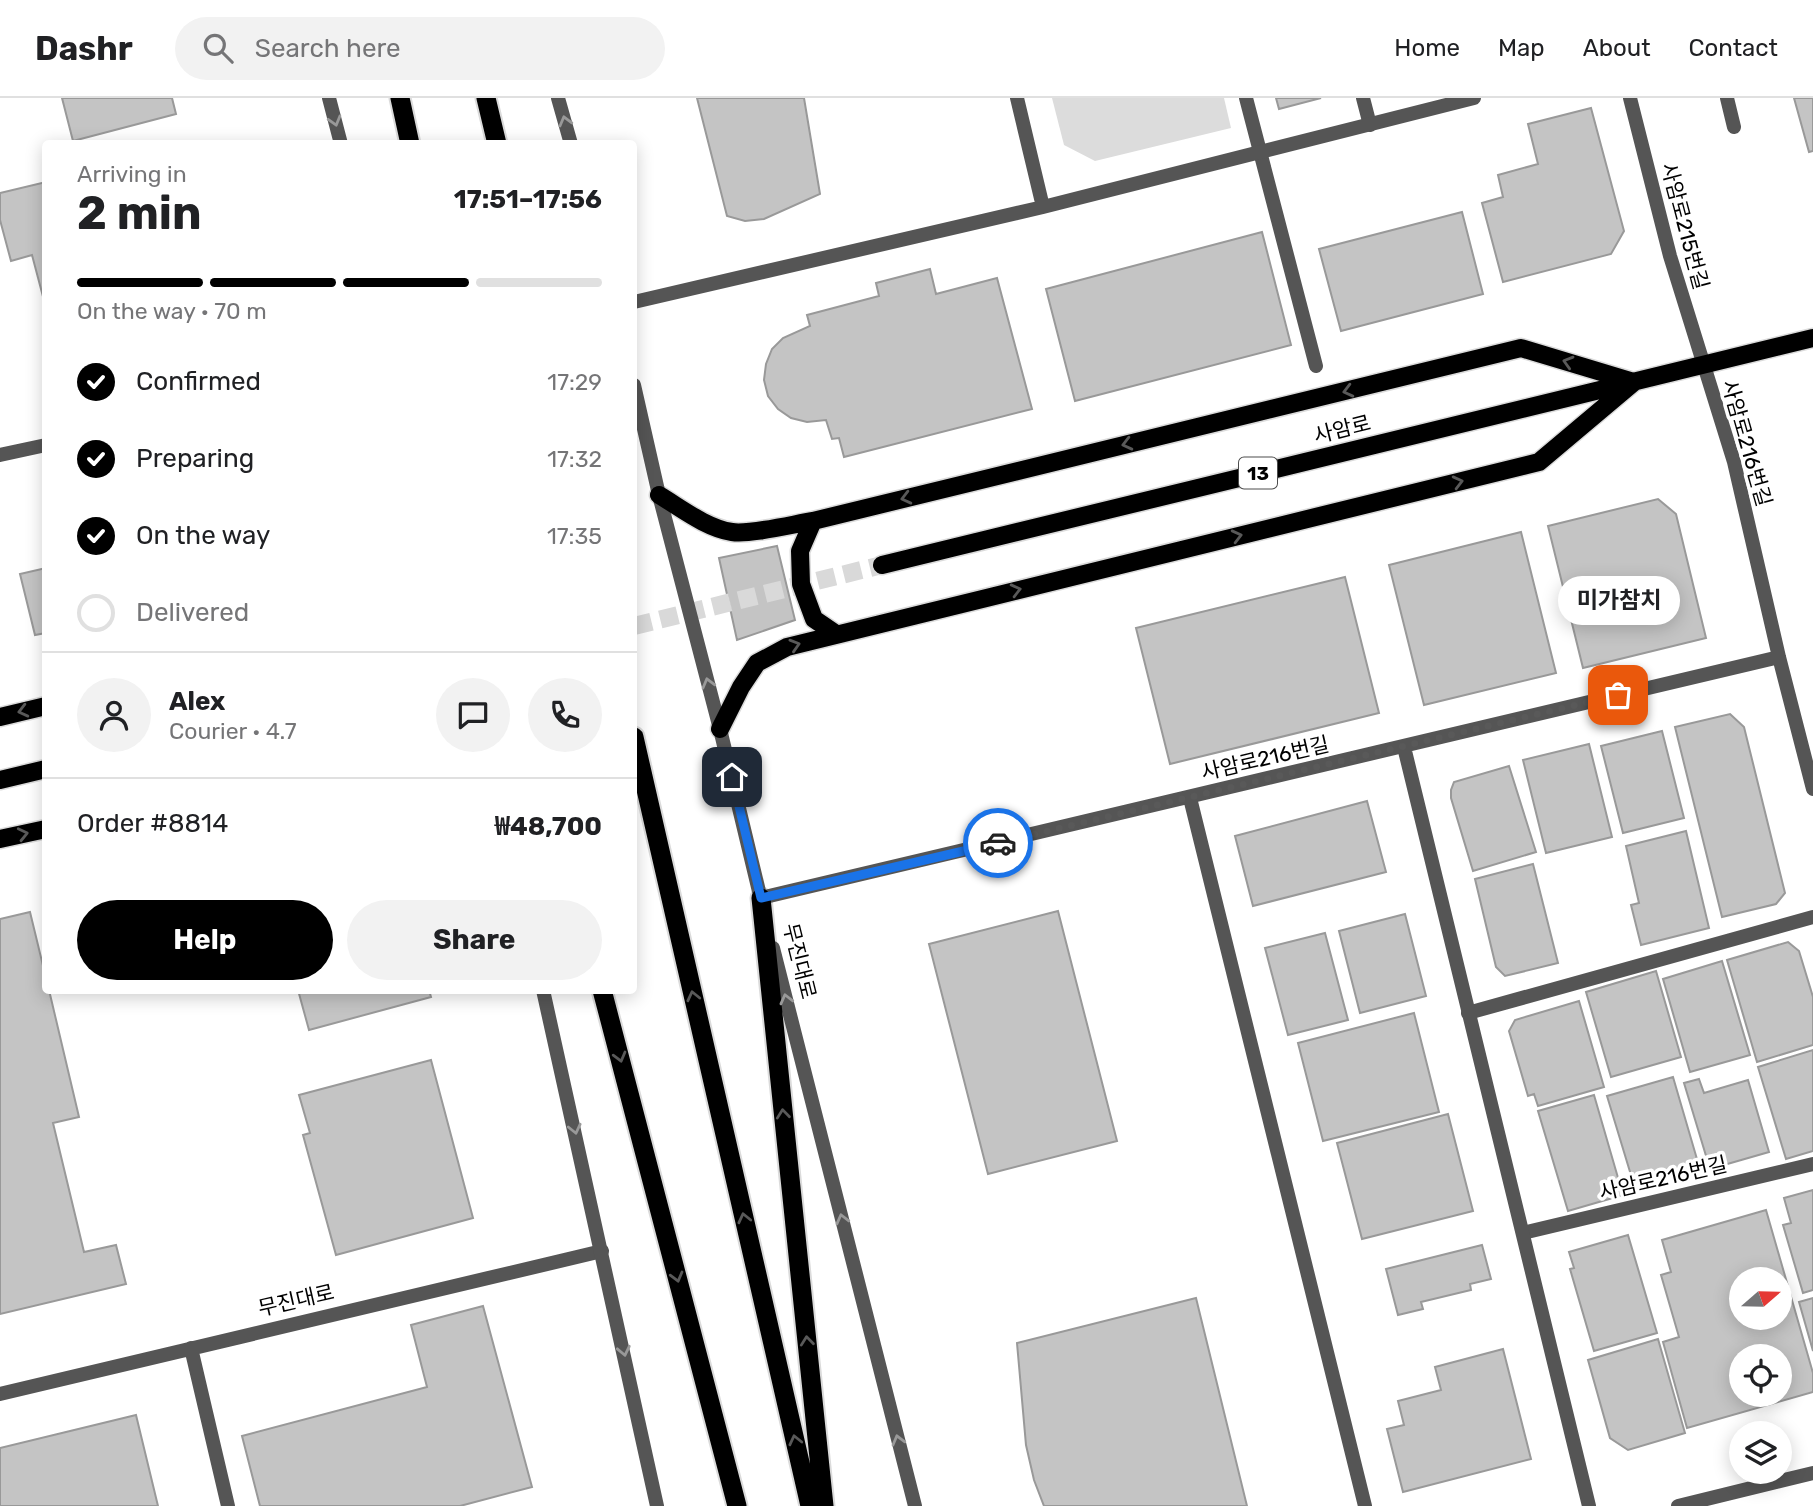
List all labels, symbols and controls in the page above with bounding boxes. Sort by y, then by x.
search box [175,17,665,80]
text: Dashr [35,29,133,68]
icon: search [199,29,237,67]
text: Search here [255,33,401,64]
text: Home [1394,34,1460,62]
text: Map [1498,34,1545,62]
text: About [1583,34,1651,62]
text: Contact [1689,34,1778,62]
one-way arrow [327,115,341,127]
one-way arrow [558,115,573,127]
text: Arriving in [77,160,187,188]
street label: 사암로215번길 [1656,160,1714,292]
text: 17:51–17:56 [454,184,602,215]
text: 2 min [77,186,202,241]
text: On the way · 70 m [77,297,267,325]
one-way arrow [1563,356,1575,371]
icon: check [77,363,115,401]
text: Confirmed [136,366,261,397]
text: 17:29 [547,368,602,396]
street label: 사암로216번길 [1717,377,1777,509]
one-way arrow [1342,382,1354,397]
street label: 사암로 [1311,410,1373,448]
one-way arrow [1121,436,1133,450]
icon: check [77,440,115,478]
text: Preparing [136,443,254,474]
text: 17:32 [547,445,602,473]
road number: 13 [1239,458,1277,488]
one-way arrow [1451,476,1463,490]
one-way arrow [900,490,912,504]
icon: check [77,517,115,555]
text: On the way [136,520,270,551]
text: 17:35 [547,522,602,550]
one-way arrow [1230,530,1242,544]
callout: 미가참치 [1557,576,1679,625]
one-way arrow [1009,584,1021,598]
text: 미가참치 [1577,586,1661,614]
text: Delivered [136,597,249,628]
one-way arrow [789,639,801,654]
pin [1588,665,1648,725]
icon: bag [1599,676,1637,714]
one-way arrow [702,677,716,689]
button: person [77,678,151,752]
button: chat [436,678,510,752]
button: phone [528,678,602,752]
text: Alex [169,686,225,717]
one-way arrow [17,703,29,717]
text: Courier · 4.7 [169,717,296,745]
street label: 사암로216번길 [1199,731,1331,785]
pin [702,747,762,807]
icon: home [713,758,751,796]
text: Order #8814 [77,808,228,839]
courier [963,808,1033,878]
text: ₩48,700 [495,811,602,842]
icon: car [979,824,1017,862]
one-way arrow [17,827,29,842]
button: Help [77,900,333,980]
button: Share [347,900,602,980]
street label: 무진대로 [779,920,821,1002]
one-way arrow [687,990,701,1002]
one-way arrow [780,993,794,1005]
one-way arrow [612,1050,626,1062]
one-way arrow [776,1109,791,1120]
one-way arrow [566,1123,581,1135]
street label: 사암로216번길 [1597,1151,1729,1205]
one-way arrow [738,1212,752,1224]
one-way arrow [836,1214,850,1226]
north arrow [1729,1267,1792,1330]
map controls [1729,1267,1792,1484]
one-way arrow [669,1271,683,1283]
street label: 무진대로 [256,1279,336,1321]
one-way arrow [799,1335,814,1346]
button: locate [1729,1344,1792,1407]
one-way arrow [615,1345,630,1357]
button: layers [1729,1421,1792,1484]
one-way arrow [789,1434,803,1446]
one-way arrow [892,1434,906,1446]

